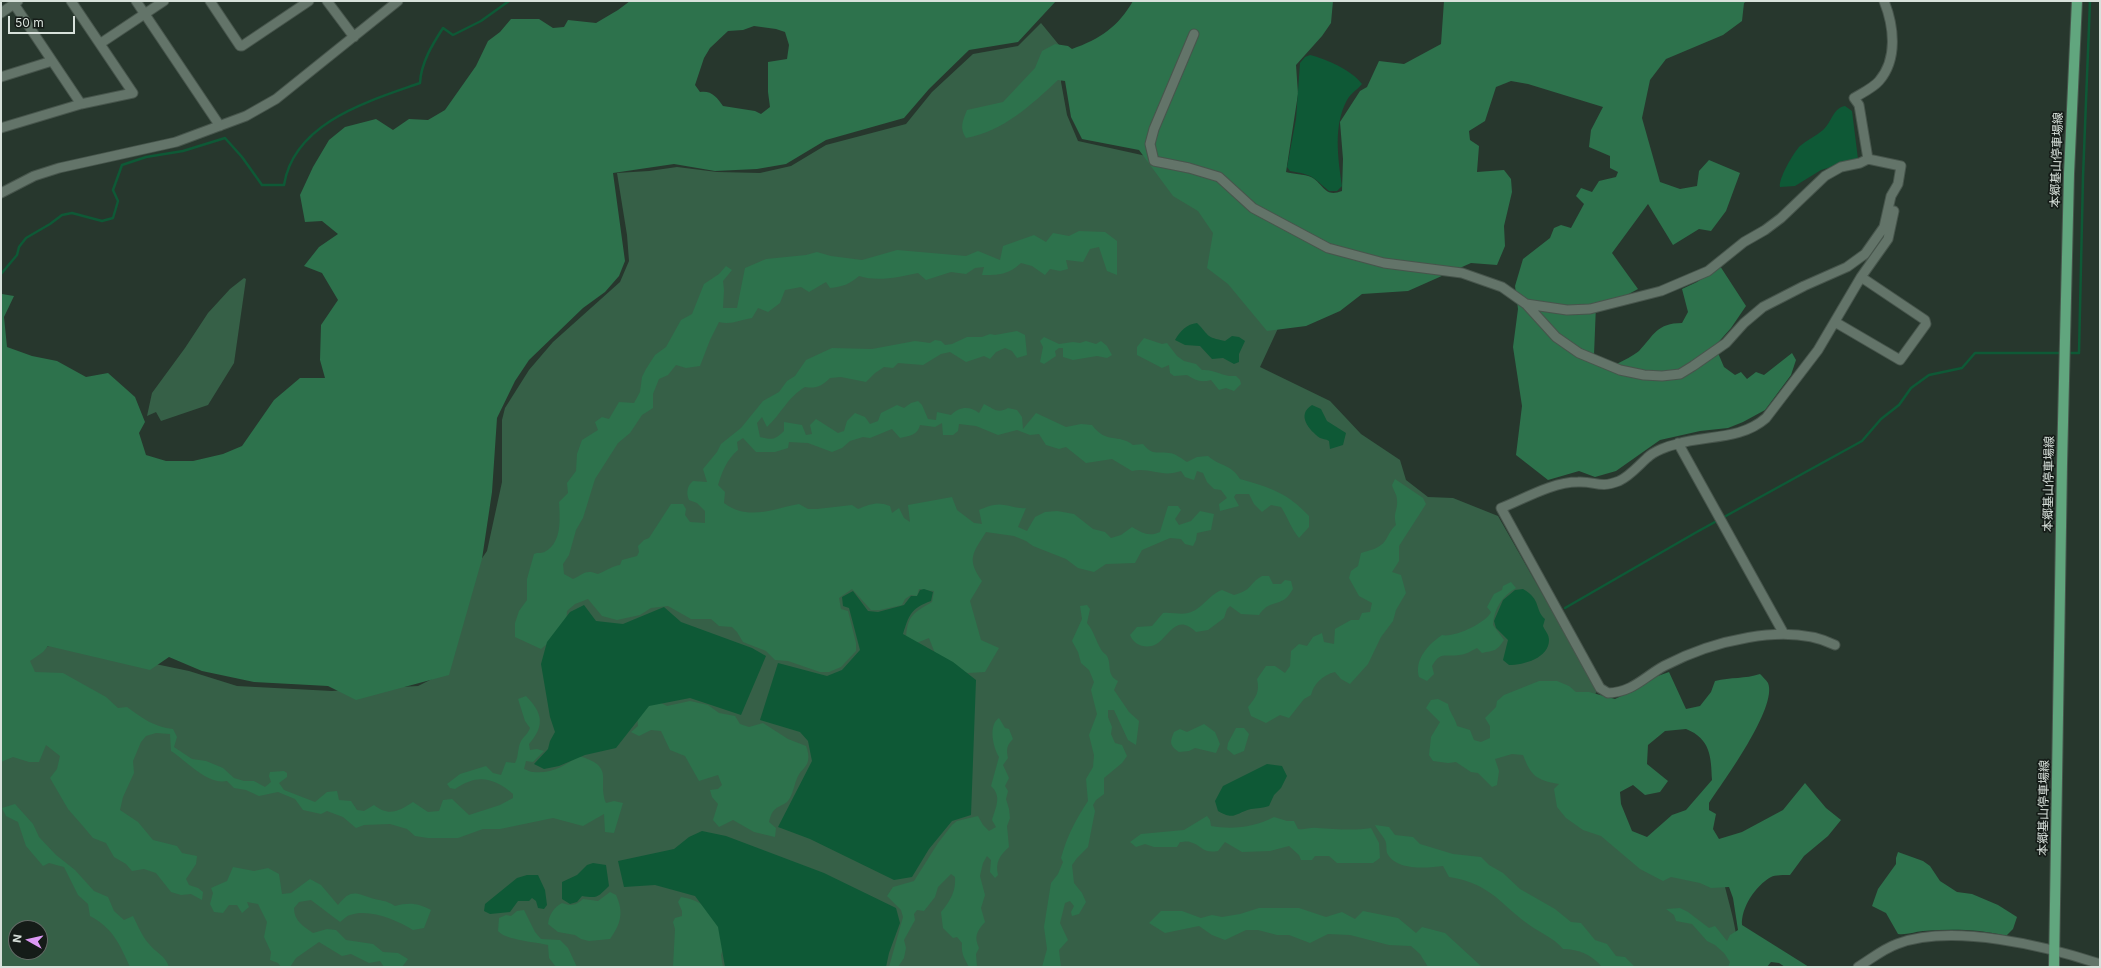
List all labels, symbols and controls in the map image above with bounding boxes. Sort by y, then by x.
scale bar [10,8,77,34]
text: 50 m [15,15,44,30]
street label: 本郷基山停車場線 [2048,112,2066,208]
street label: 本郷基山停車場線 [2041,436,2057,532]
street label: 本郷基山停車場線 [2036,760,2052,856]
north arrow [8,920,48,960]
text: N [10,933,25,944]

